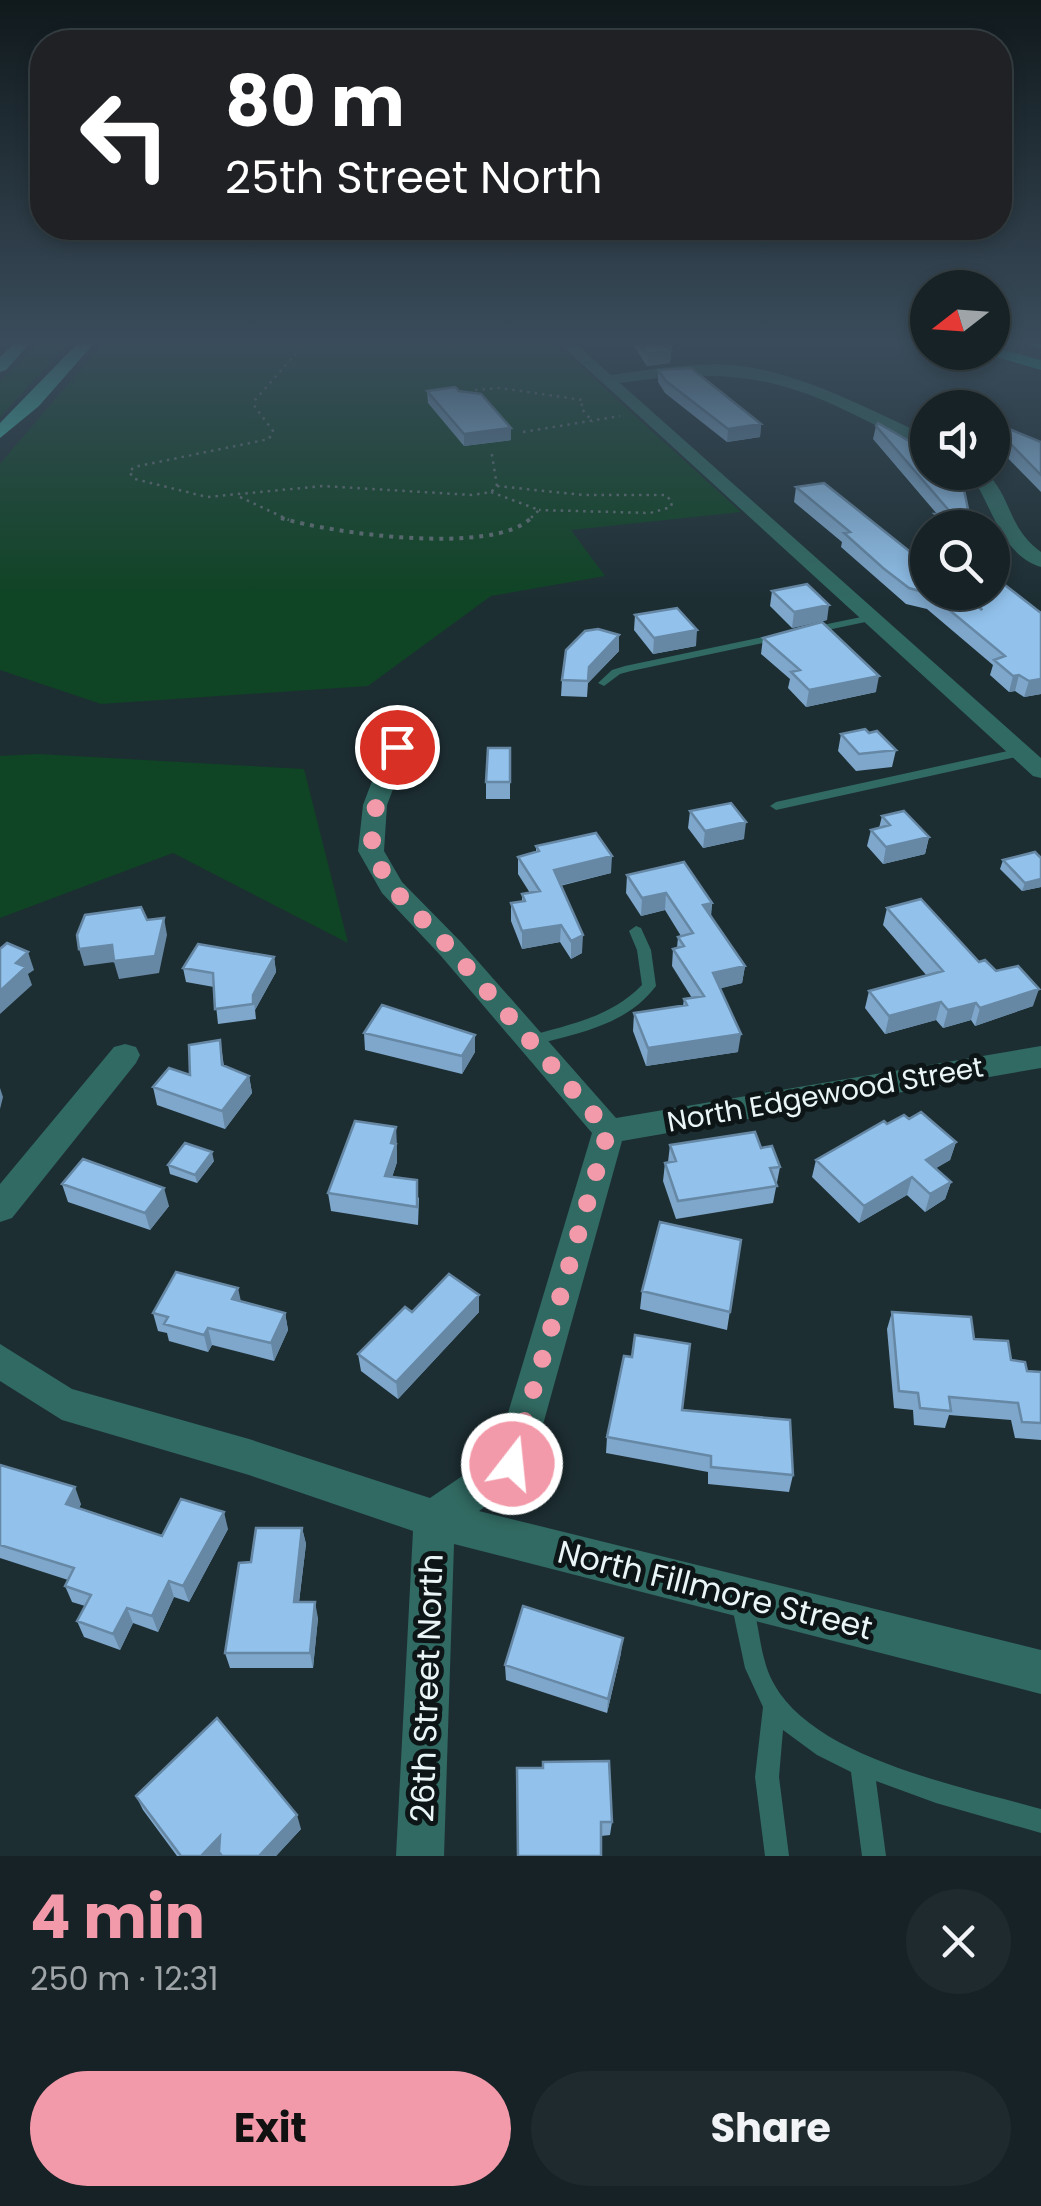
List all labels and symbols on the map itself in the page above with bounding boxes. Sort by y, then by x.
north arrow [910,270,1010,370]
pin [355,705,440,790]
street label: North Edgewood Street [664,1047,986,1142]
position arrow [460,1412,564,1516]
street label: North Fillmore Street [553,1529,877,1650]
street label: 26th Street North [399,1553,454,1823]

